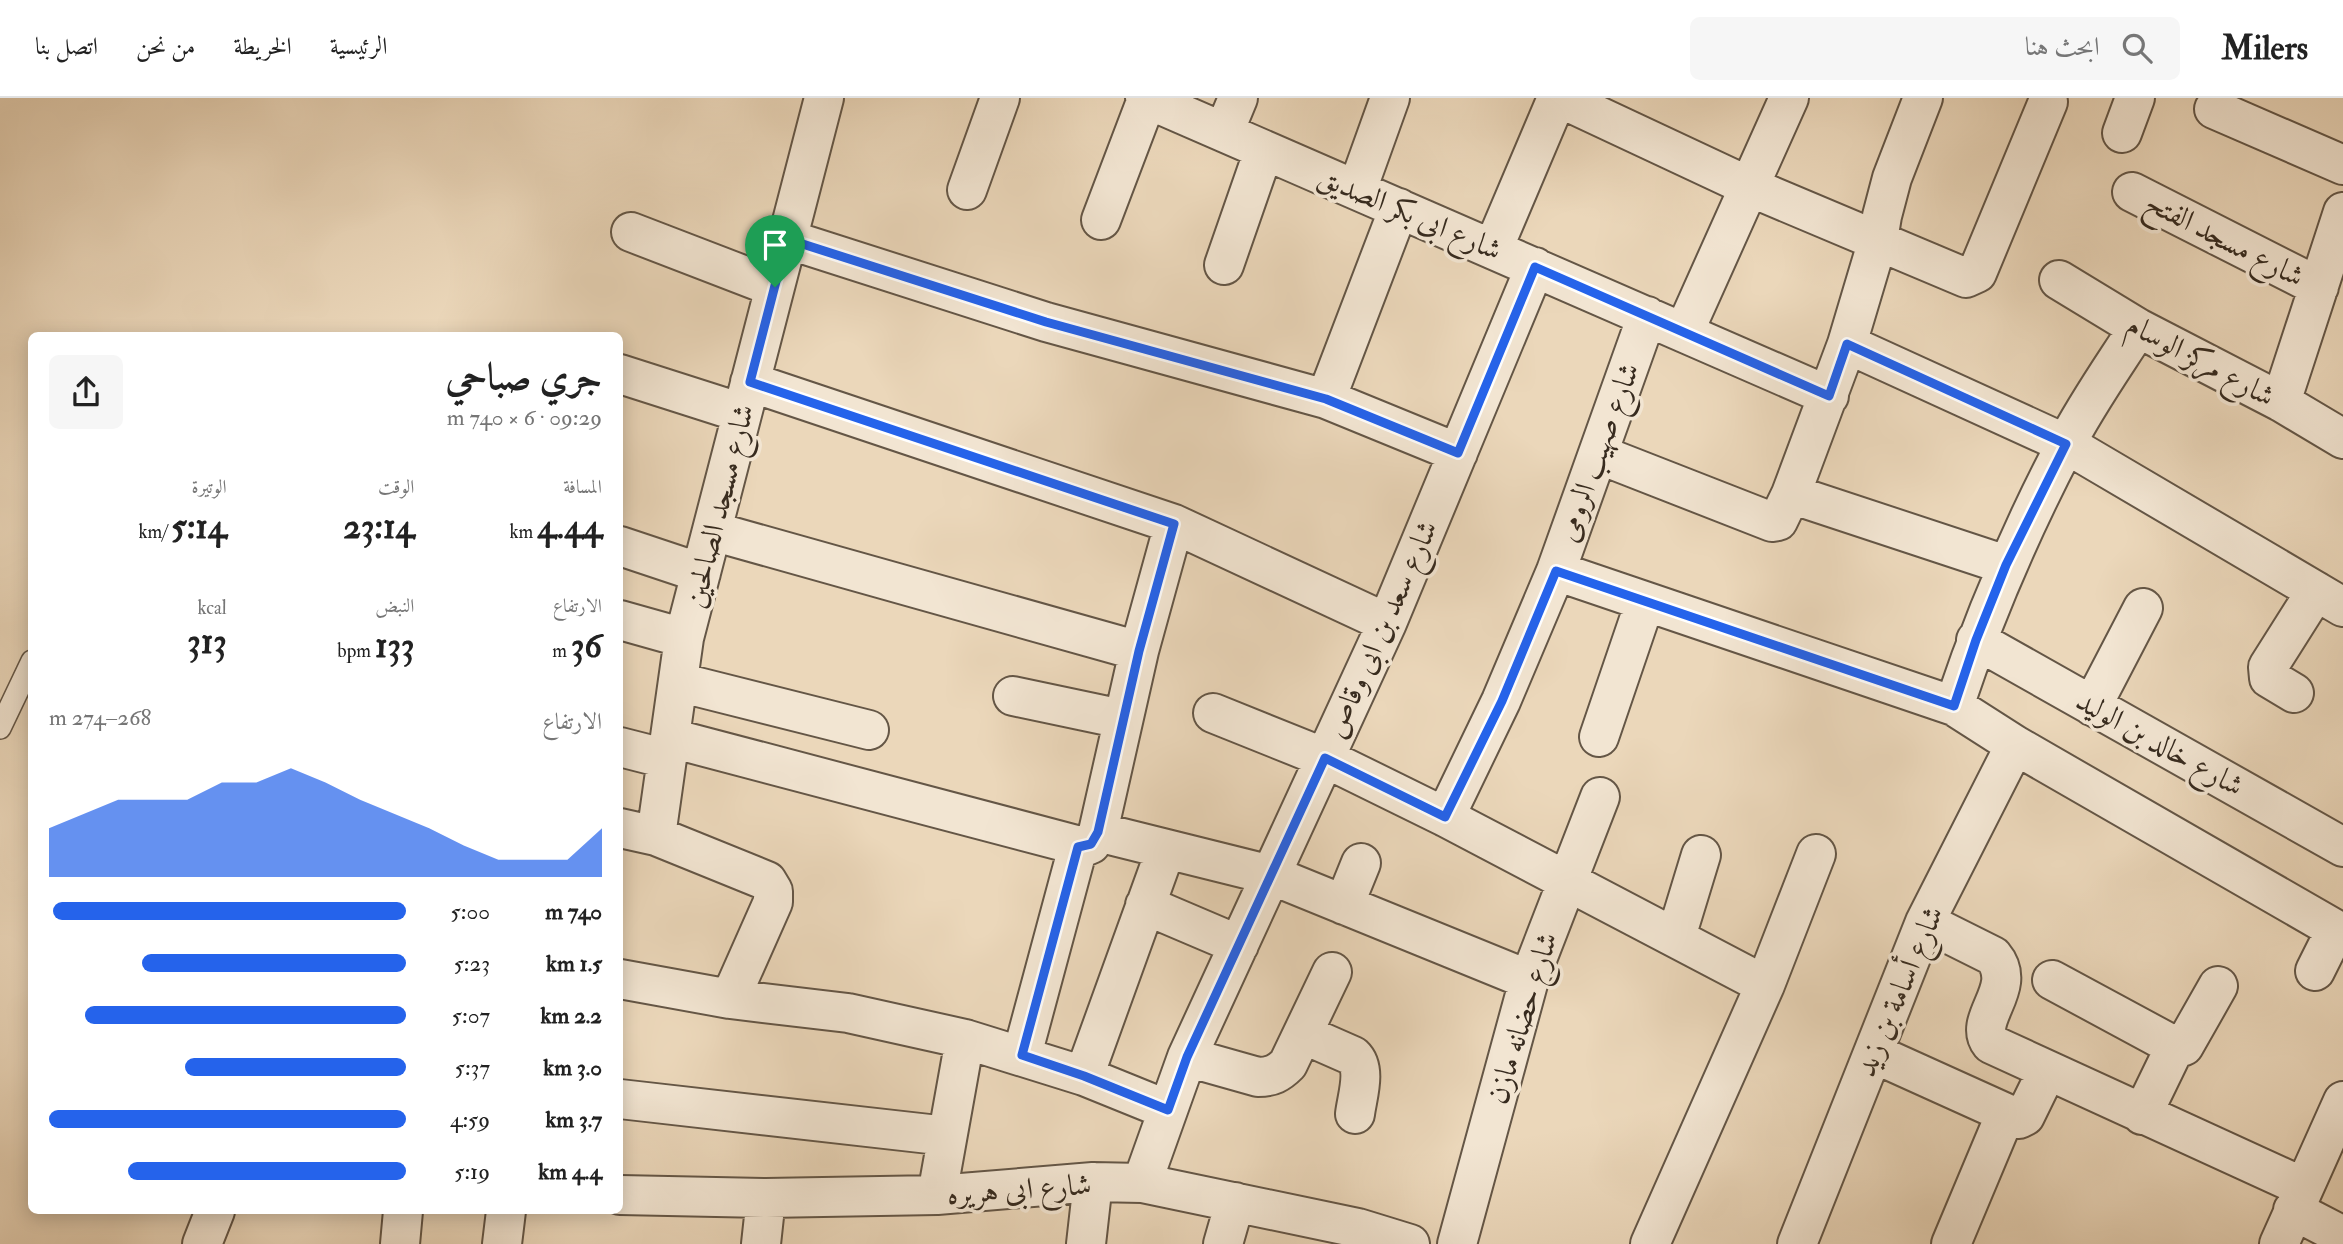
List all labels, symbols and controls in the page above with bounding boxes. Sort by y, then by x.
search box [1690,17,2180,80]
text: Milers [2222,28,2308,69]
icon: search [2118,29,2156,67]
text: اتصل بنا [35,31,98,62]
text: من نحن [136,31,195,62]
text: الخريطة [233,31,292,62]
text: الرئيسية [330,31,387,62]
text: ابحث هنا [2025,31,2100,63]
street label: شارع ابى بكر الصديق [1310,158,1507,274]
street label: شارع مسجد الفتح [2136,184,2310,302]
pin [745,215,805,287]
icon: arrive [756,226,794,264]
street label: شارع مركز الوسام [2117,306,2281,421]
text: جري صباحي [446,353,602,401]
button: share [49,355,123,429]
street label: شارع صهيب الرومى [1549,358,1654,549]
street label: شارع مسجد الصالحين [676,401,768,613]
text: 09:29 · 6 × 740 m [447,403,602,432]
text: الوتيرة [192,475,227,499]
text: الوقت [378,475,414,499]
text: المسافة [563,475,602,499]
text: 5:14 [171,505,227,549]
text: 23:14 [343,505,414,549]
text: 4.44 [537,505,602,549]
street label: شارع سعد بن ابى وقاص [1317,515,1452,746]
text: /km [139,520,171,544]
text: km [510,520,537,544]
text: النبض [375,594,414,618]
text: الارتفاع [553,594,602,618]
text: kcal [198,596,227,620]
text: 313 [187,620,227,664]
text: 133 [375,624,414,668]
text: 36 [571,624,602,668]
text: bpm [337,639,375,663]
text: m [552,639,571,663]
street label: شارع خالد بن الوليد [2066,682,2250,810]
text: 268–274 m [49,703,151,732]
text: الارتفاع [542,707,602,736]
text: 5:00 [451,897,490,926]
text: 740 m [545,897,602,926]
street label: شارع أسامة بن زيد [1844,899,1957,1084]
street label: شارع حضانه مازن [1479,928,1572,1110]
text: 5:23 [454,949,490,978]
text: 1.5 km [546,949,602,978]
text: 5:07 [452,1001,490,1030]
text: 2.2 km [541,1001,602,1030]
text: 5:37 [455,1053,490,1082]
text: 3.0 km [543,1053,602,1082]
text: 4:59 [450,1105,490,1134]
text: 3.7 km [545,1105,602,1134]
text: 5:19 [454,1157,490,1186]
text: 4.4 km [538,1157,602,1186]
street label: شارع ابى هريره [945,1166,1093,1219]

